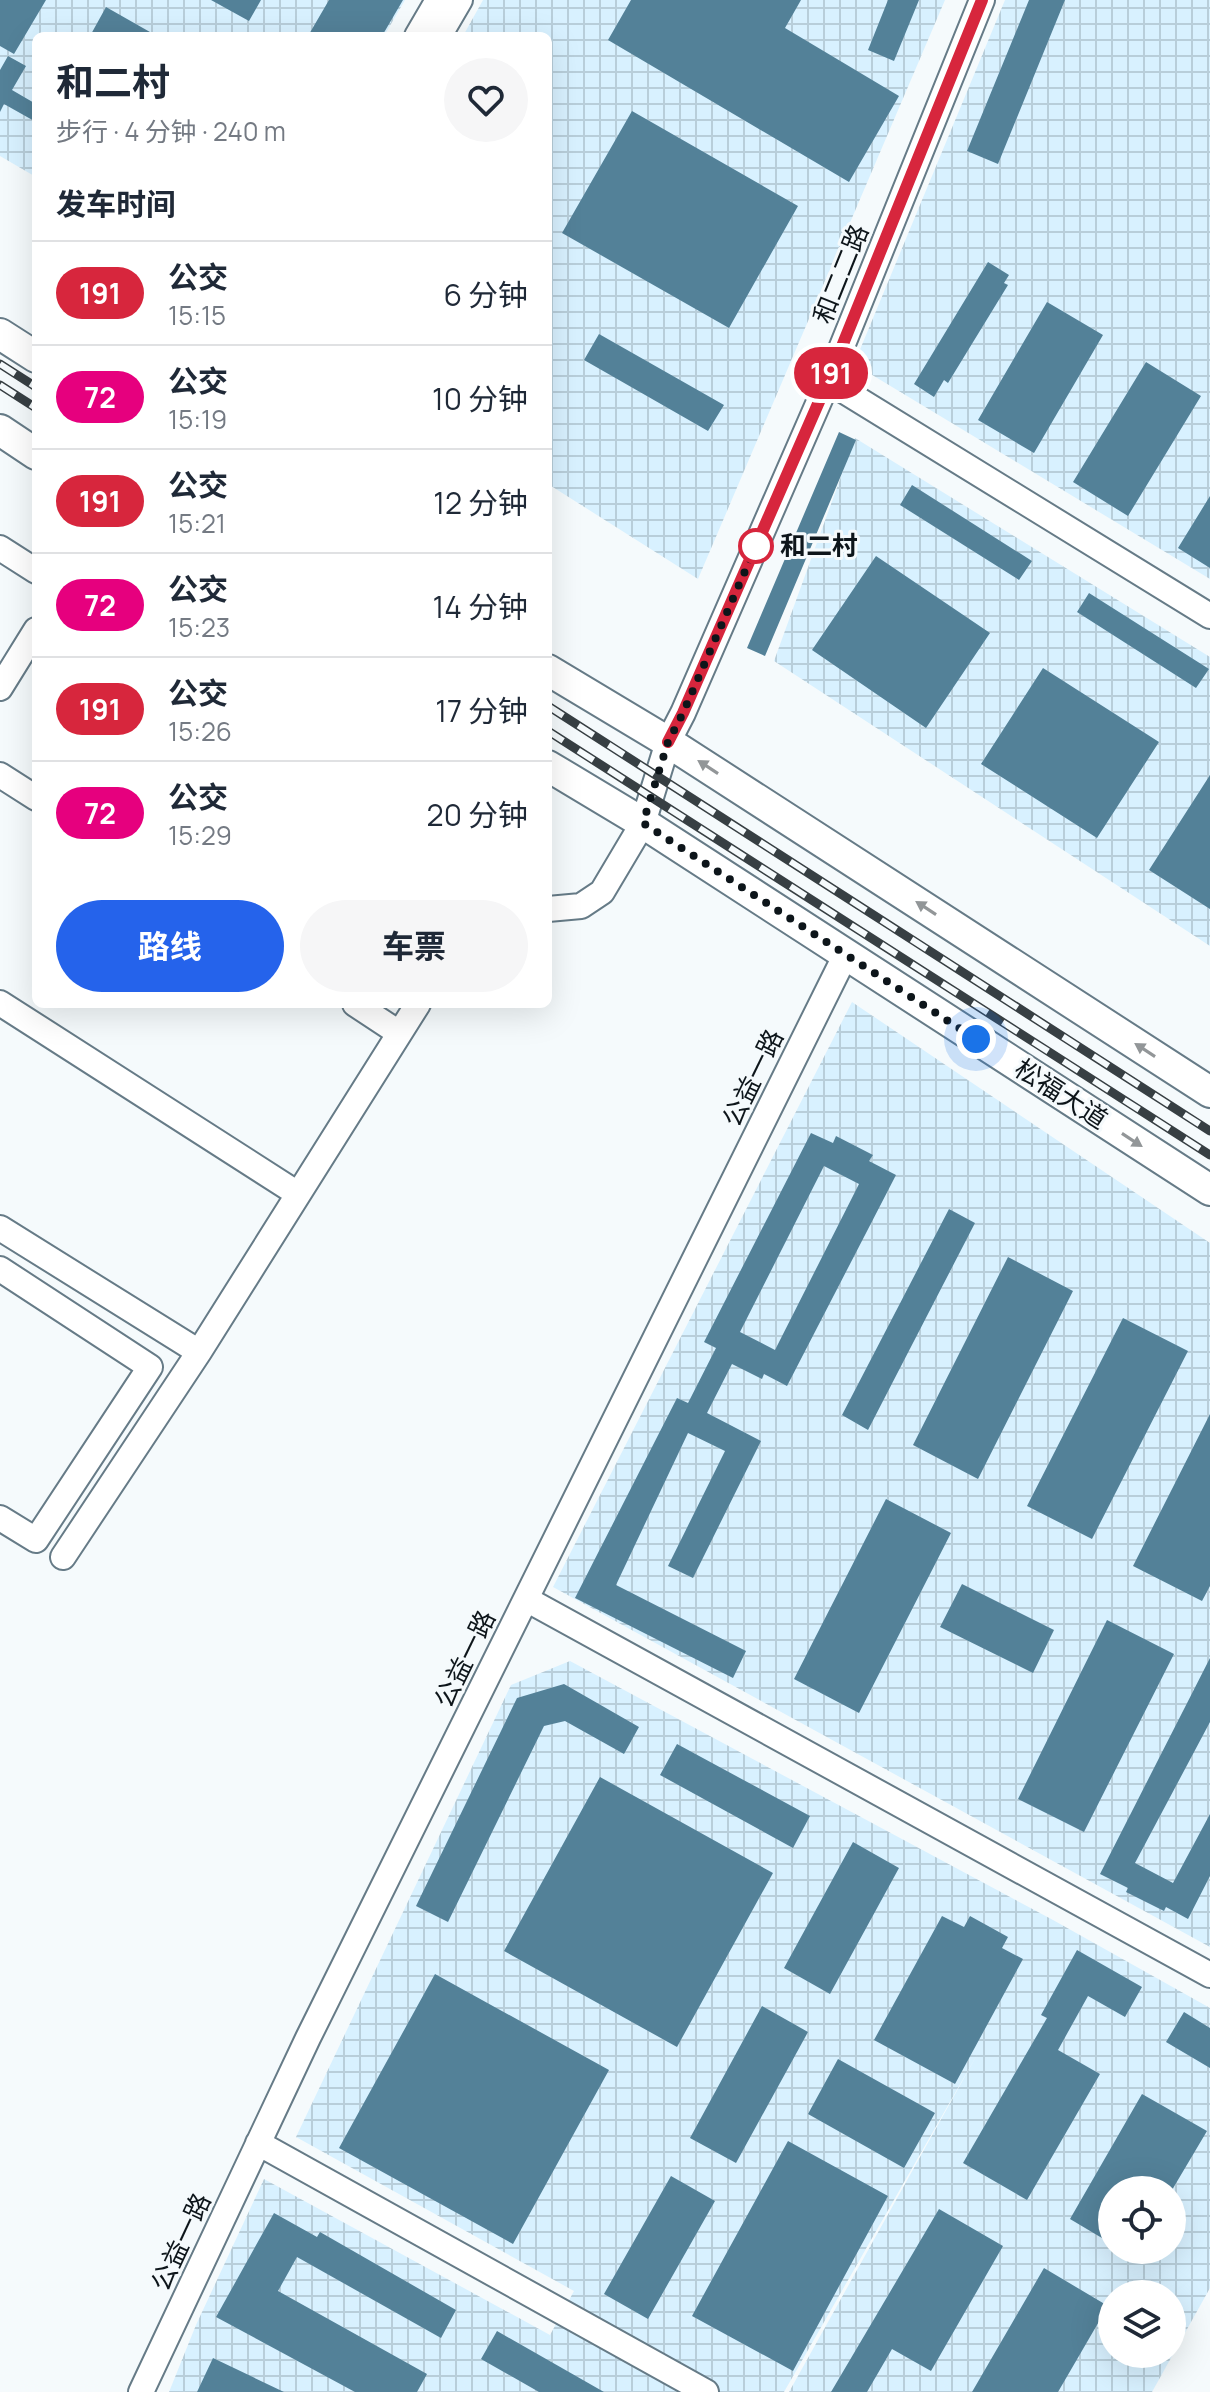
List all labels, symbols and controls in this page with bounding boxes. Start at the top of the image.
text: 和二村 [56,55,170,107]
button: heart [444,58,528,142]
text: 步行 · 4 分钟 · 240 m [56,113,286,149]
text: 发车时间 [56,183,176,224]
street label: 和二二路 [804,219,876,329]
text: 公交 [168,256,228,297]
text: 191 [79,274,121,312]
text: 6 分钟 [443,274,528,315]
text: 15:15 [168,297,226,333]
line badge: 191 [785,347,877,399]
text: 191 [810,354,852,392]
text: 公交 [168,360,228,401]
text: 72 [84,378,116,416]
text: 10 分钟 [432,378,528,419]
text: 15:19 [168,401,227,437]
text: 公交 [168,464,228,505]
text: 191 [79,482,121,520]
text: 12 分钟 [433,482,528,523]
text: 15:21 [168,505,226,541]
place label: 和二村 [780,527,858,563]
marker: 和二村 [739,529,773,563]
text: 公交 [168,568,228,609]
text: 72 [84,586,116,624]
text: 14 分钟 [433,586,528,627]
text: 15:23 [168,609,230,645]
text: 公交 [168,672,228,713]
text: 191 [79,690,121,728]
text: 17 分钟 [435,690,528,731]
text: 15:26 [168,713,232,749]
one-way arrow [697,761,719,775]
text: 公交 [168,776,228,817]
text: 72 [84,794,116,832]
text: 20 分钟 [427,794,528,835]
text: 15:29 [168,817,232,853]
button: 路线 [56,900,284,992]
button: 车票 [300,900,528,992]
one-way arrow [915,902,937,916]
your location [956,1019,996,1059]
street label: 公益一路 [713,1023,791,1132]
one-way arrow [1134,1042,1155,1057]
street label: 松福大道 [1008,1050,1115,1137]
one-way arrow [1122,1132,1143,1147]
street label: 公益一路 [425,1604,503,1713]
map controls [1098,2176,1186,2368]
button: locate [1098,2176,1186,2264]
street label: 公益一路 [142,2187,218,2296]
button: layers [1098,2280,1186,2368]

